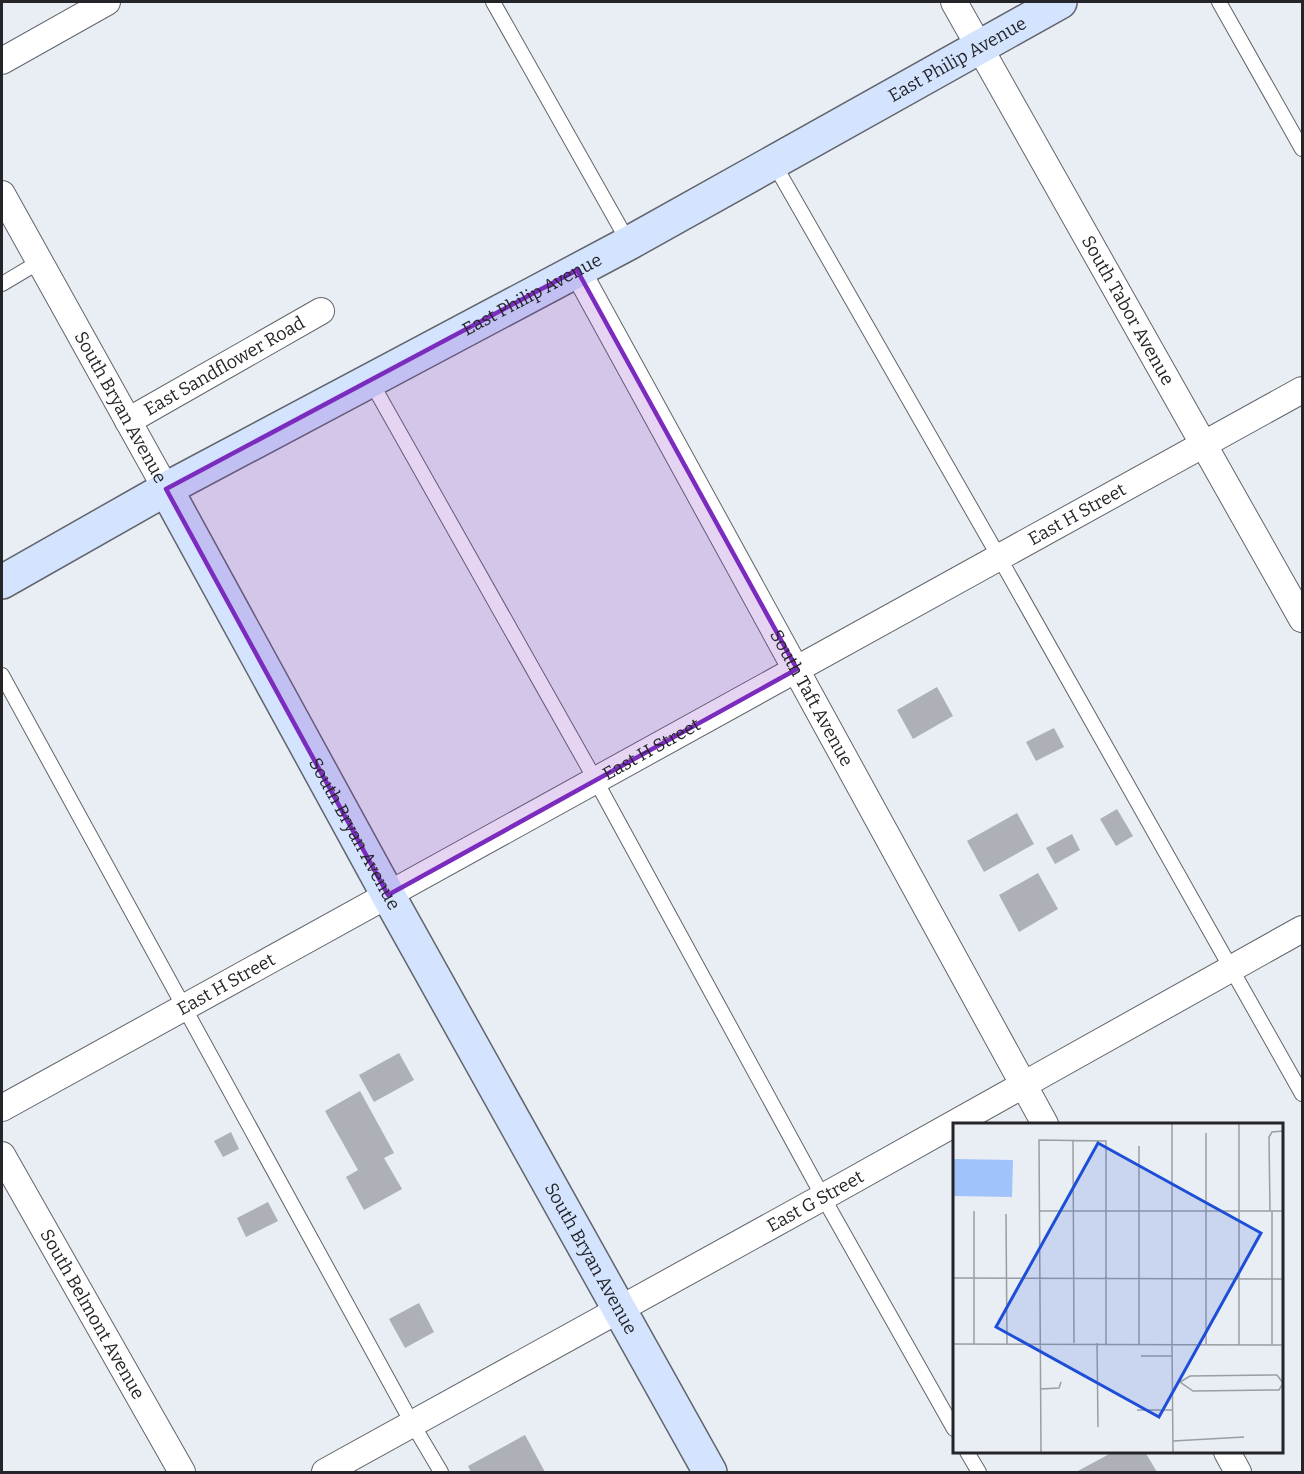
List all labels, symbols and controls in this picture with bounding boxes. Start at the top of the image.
street label: East Philip Avenue [884,12,1030,107]
street label: South Tabor Avenue [1077,232,1179,389]
street label: East Philip Avenue [458,248,606,341]
street label: East Sandflower Road [140,311,309,420]
street label: South Bryan Avenue [70,328,172,487]
street label: East H Street [1024,478,1130,550]
street label: South Taft Avenue [765,626,858,770]
street label: East H Street [599,713,705,785]
street label: South Bryan Avenue [304,754,405,914]
street label: East H Street [173,948,279,1020]
inset map [953,1123,1283,1453]
street label: East G Street [763,1165,868,1237]
street label: South Bryan Avenue [540,1179,642,1338]
street label: South Belmont Avenue [35,1225,149,1403]

